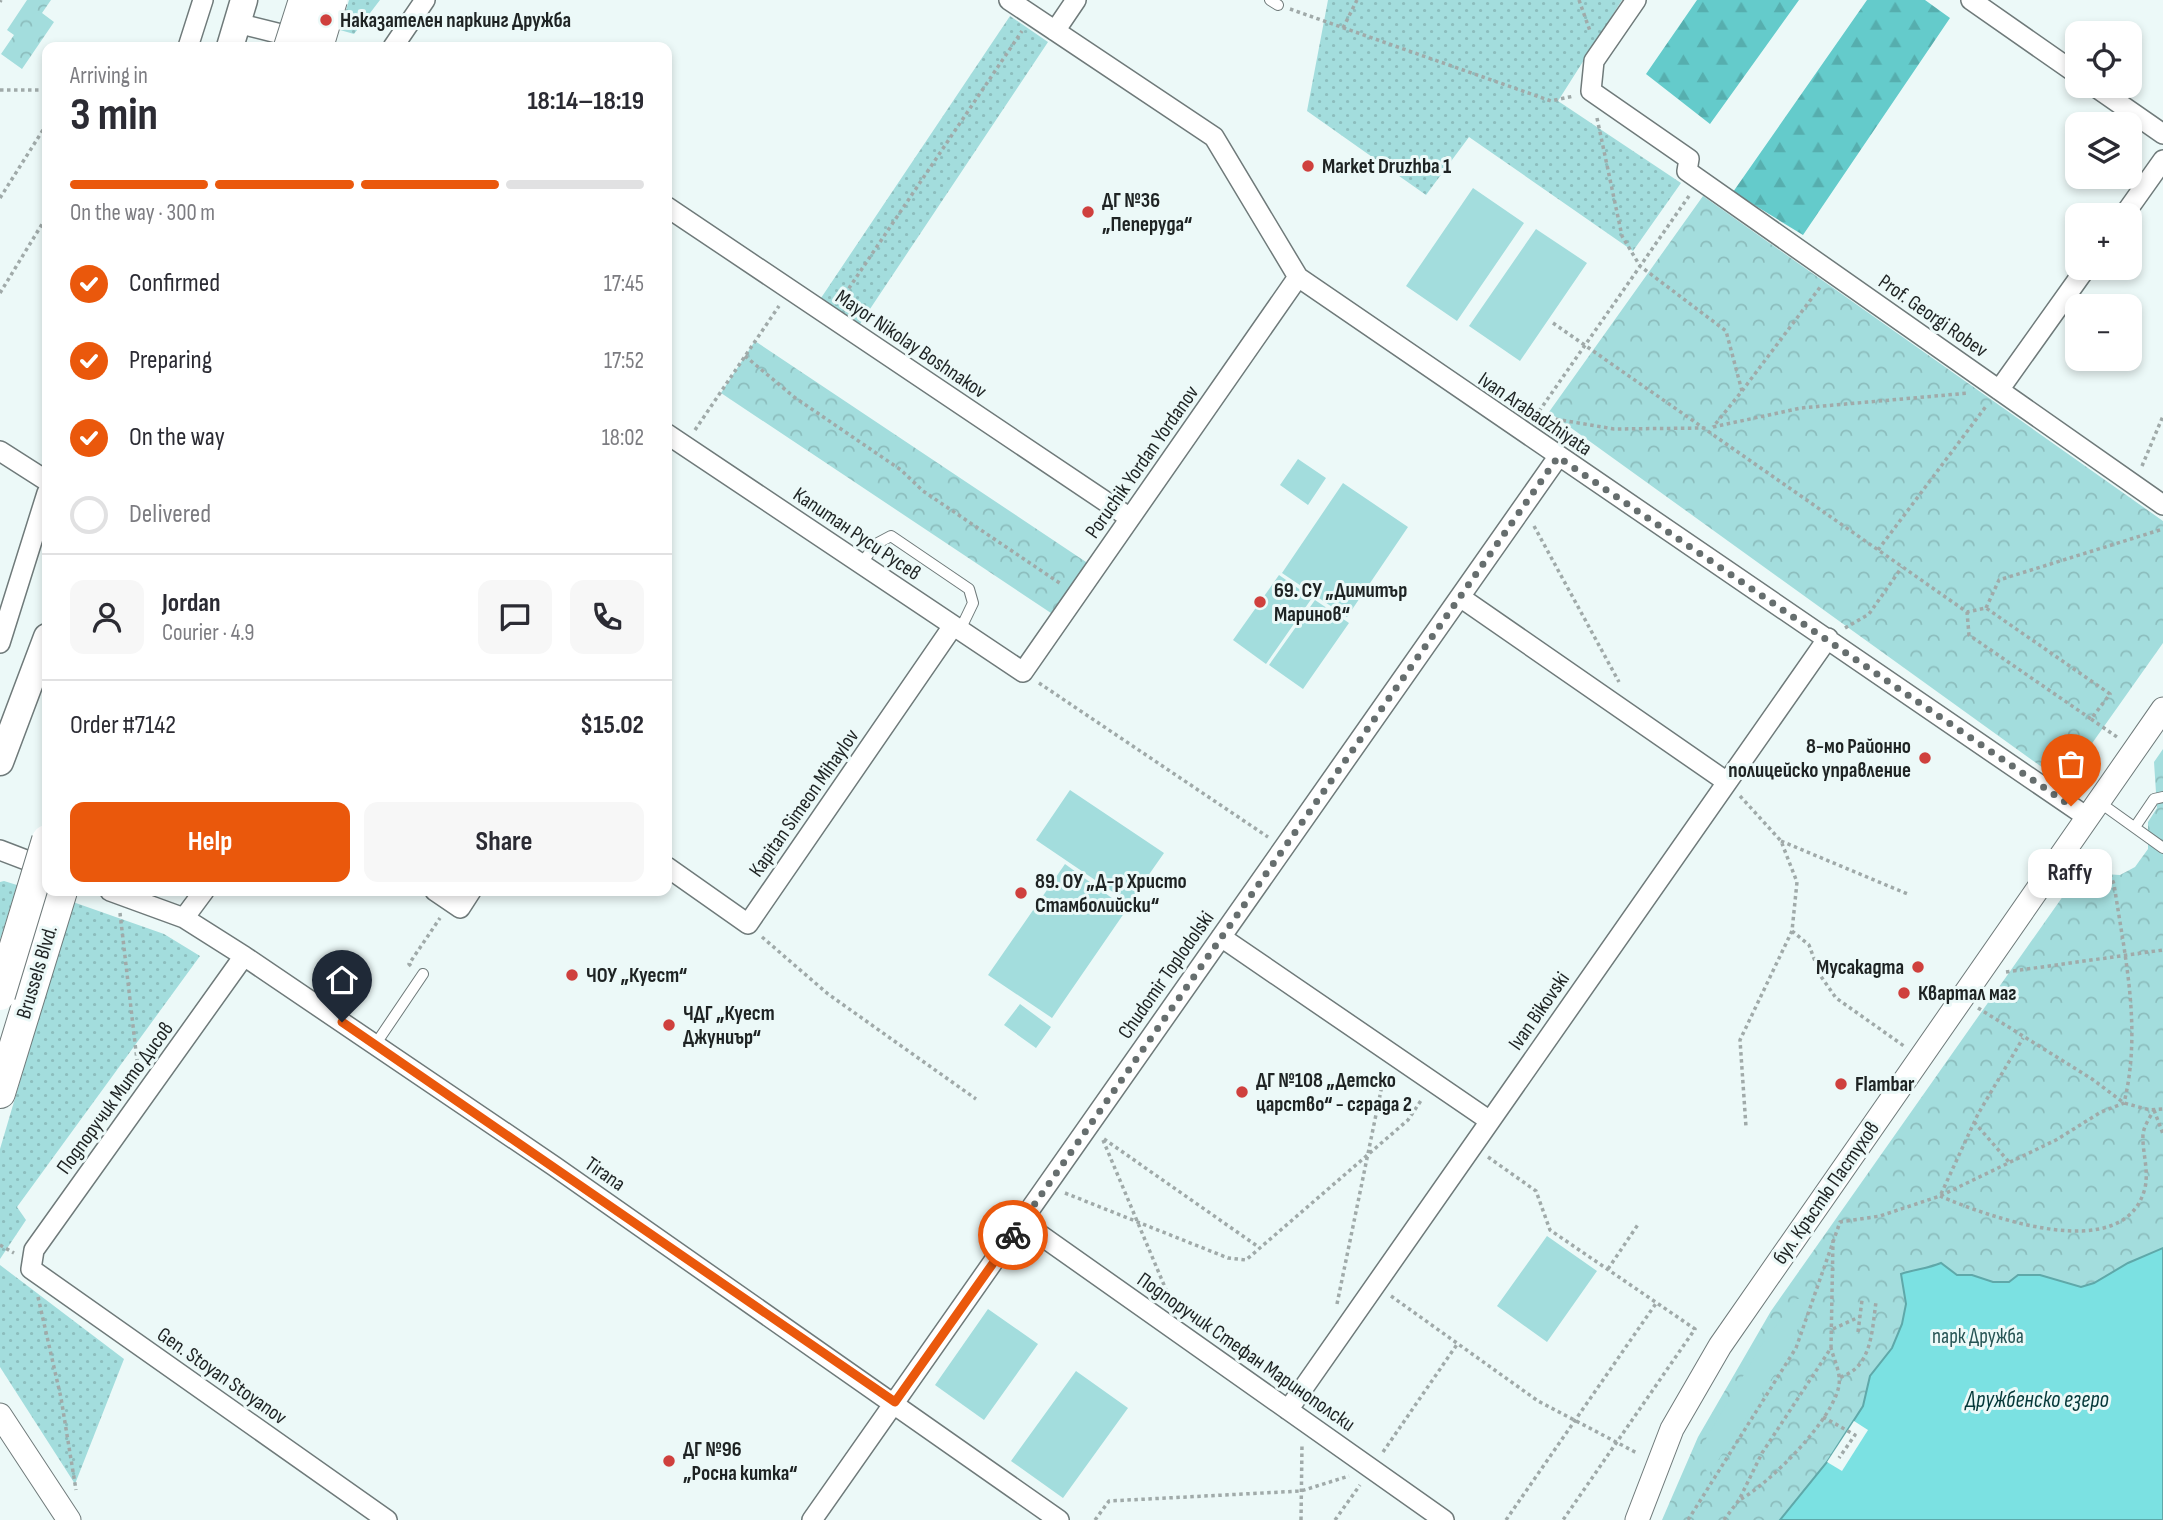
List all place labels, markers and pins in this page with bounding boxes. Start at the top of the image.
place label: Наказателен паркинг Дружба [340,8,571,33]
marker: Наказателен паркинг Дружба [318,12,334,28]
place label: Market Druzhba 1 [1322,154,1451,179]
marker: Market Druzhba 1 [1300,158,1316,174]
place label: ДГ №36 „Пеперуда“ [1102,188,1193,237]
marker: ДГ №36 „Пеперуда“ [1080,204,1096,220]
place label: 69. СУ „Димитър Маринов“ [1274,578,1407,627]
marker: 69. СУ „Димитър Маринов“ [1252,594,1268,610]
place label: 8-мо Районно полицейско управление [1728,734,1911,783]
pin [2041,734,2101,806]
marker: 8-мо Районно полицейско управление [1917,750,1933,766]
callout: Raffy [2029,848,2113,897]
place label: 89. ОУ „Д-р Христо Стамболийски“ [1035,869,1187,918]
marker: 89. ОУ „Д-р Христо Стамболийски“ [1013,885,1029,901]
pin [312,950,372,1022]
place label: Мусакадта [1816,955,1904,980]
marker: Мусакадта [1910,959,1926,975]
place label: ЧОУ „Куест“ [586,963,688,988]
marker: ЧОУ „Куест“ [564,967,580,983]
place label: Квартал маг [1918,981,2017,1006]
marker: Квартал маг [1896,985,1912,1001]
place label: ЧДГ „Куест Джуниър“ [683,1001,775,1050]
marker: ЧДГ „Куест Джуниър“ [661,1017,677,1033]
place label: ДГ №108 „Детско царство“ - сграда 2 [1256,1068,1412,1117]
place label: Flambar [1855,1072,1915,1097]
marker: Flambar [1833,1076,1849,1092]
marker: ДГ №108 „Детско царство“ - сграда 2 [1234,1084,1250,1100]
place label: ДГ №96 „Росна китка“ [683,1437,798,1486]
marker: ДГ №96 „Росна китка“ [661,1453,677,1469]

